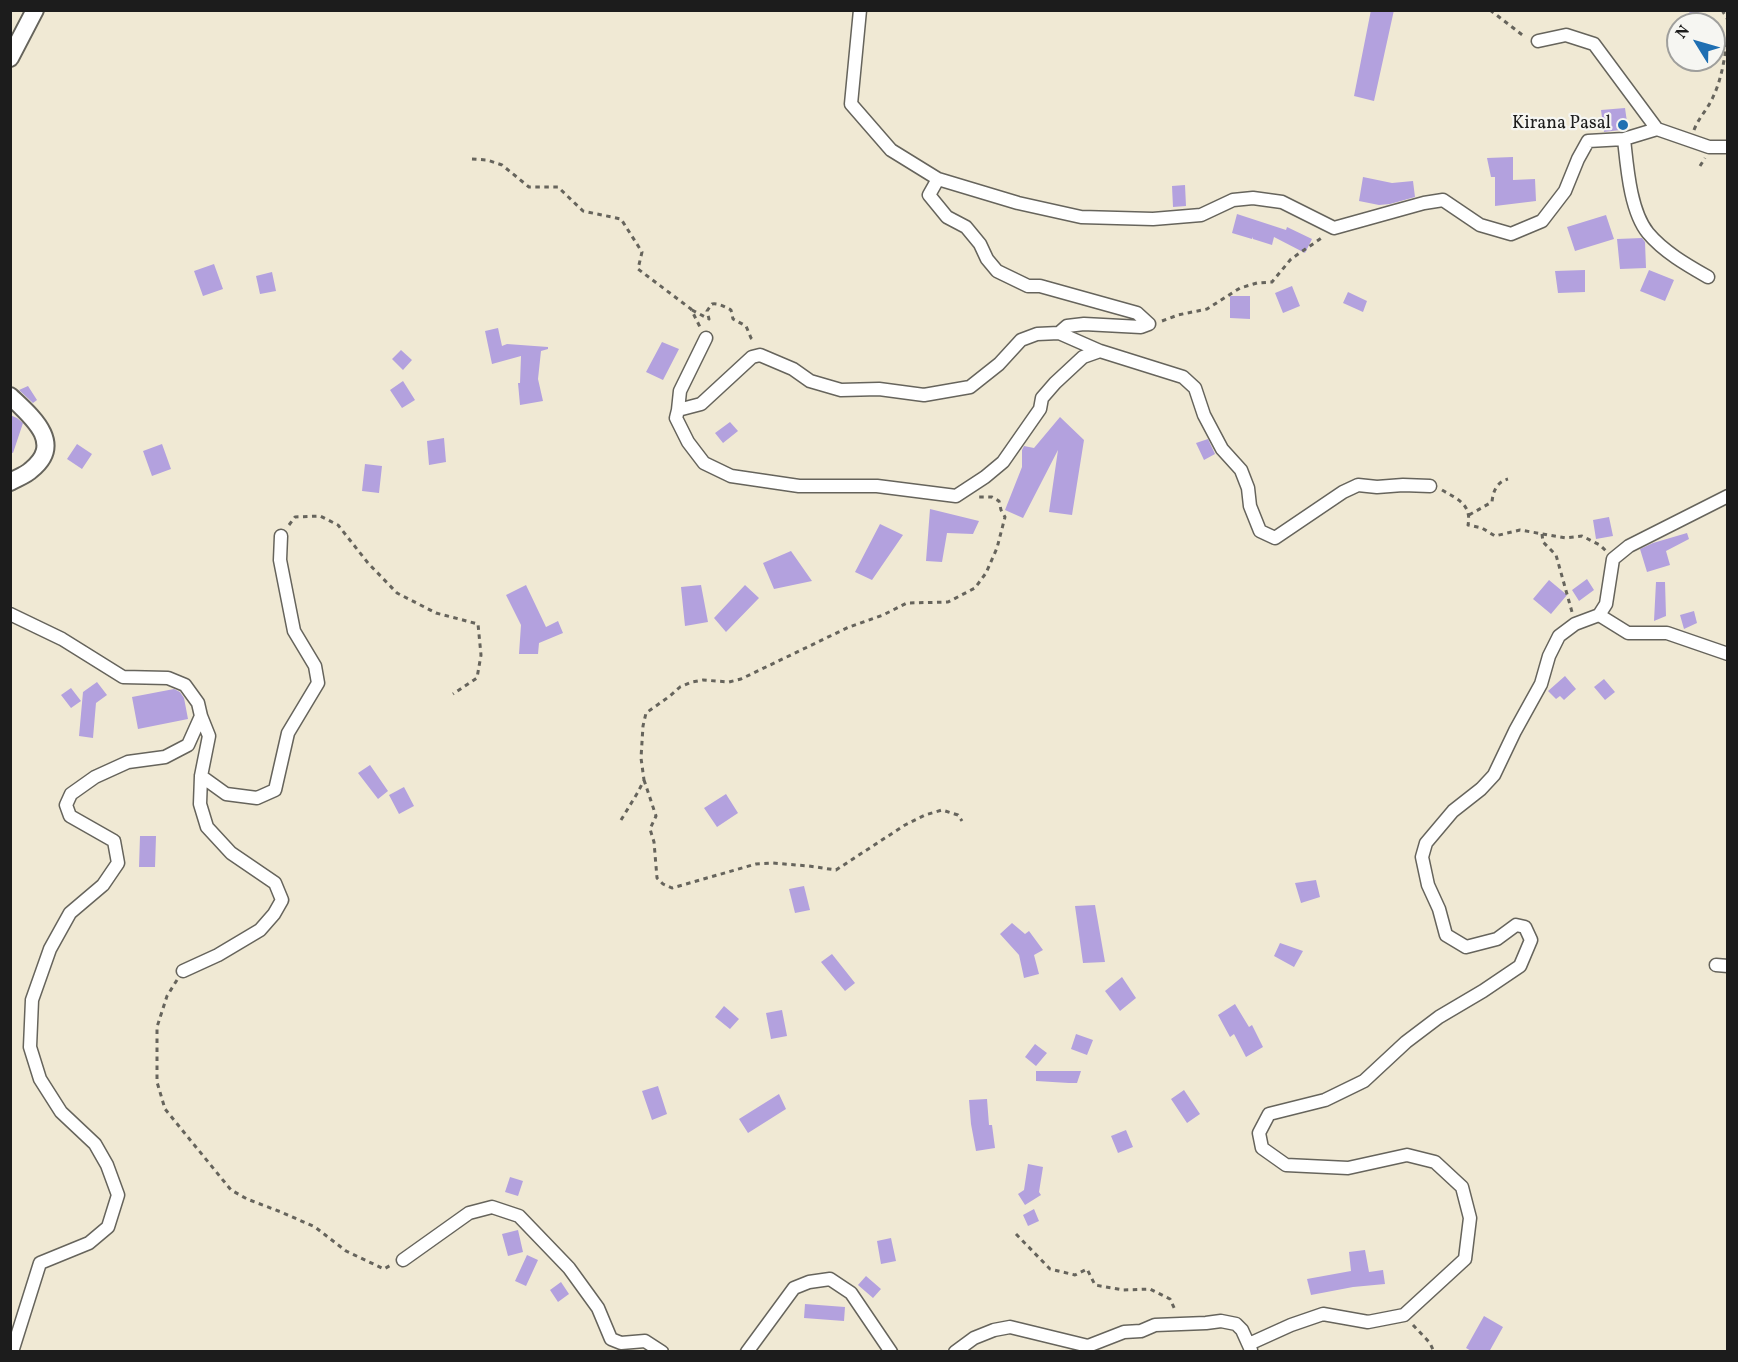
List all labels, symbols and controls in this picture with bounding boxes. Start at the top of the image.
north arrow [1666,12,1726,72]
text: N [1671,21,1696,44]
place label: Kirana Pasal [1512,114,1611,136]
marker: Kirana Pasal [1616,118,1630,132]

